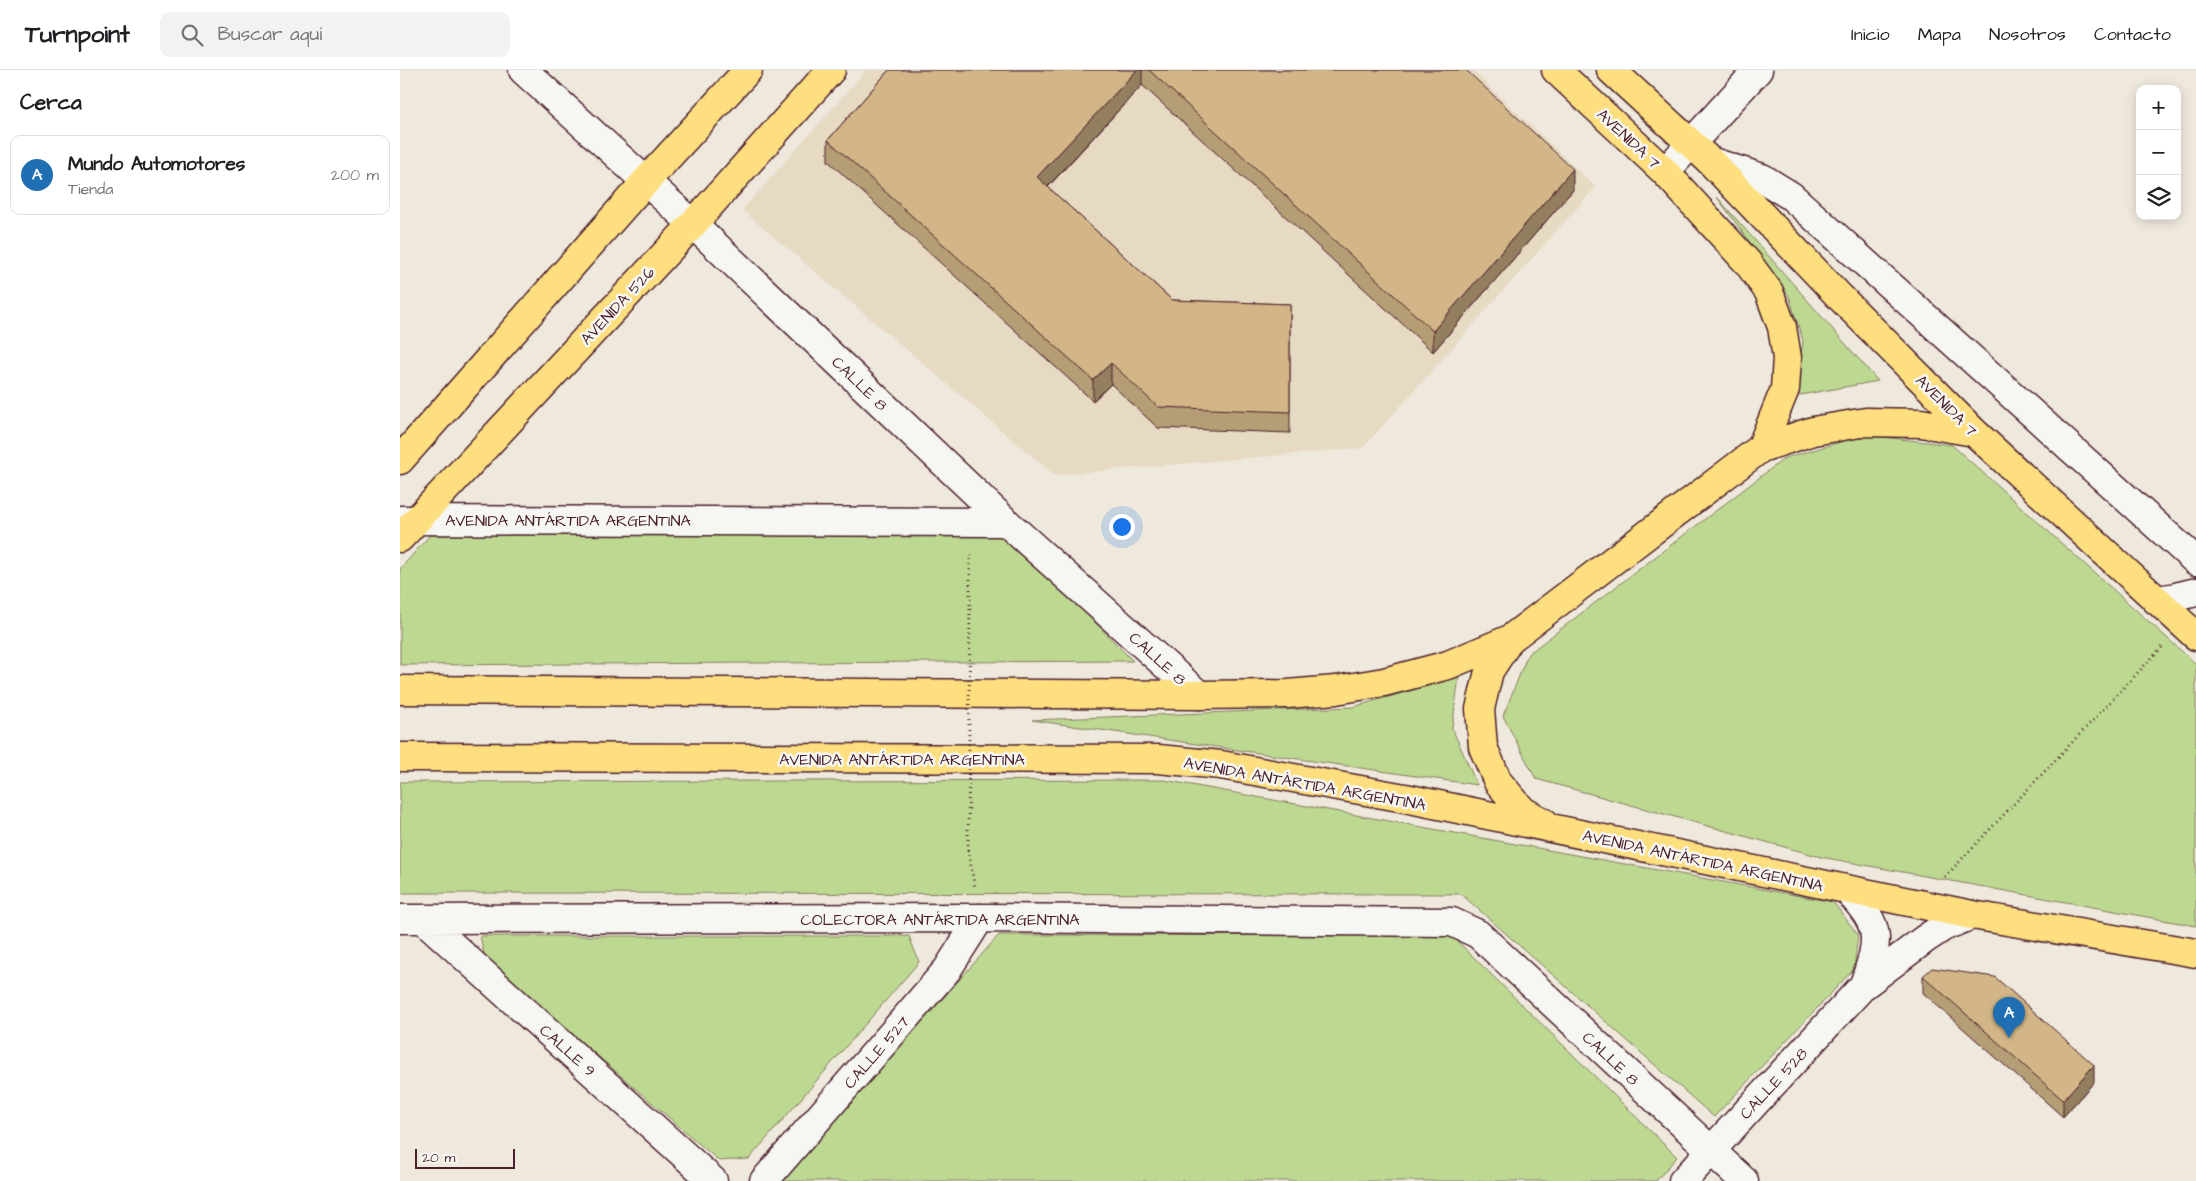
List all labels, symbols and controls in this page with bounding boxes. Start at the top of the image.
search box [160,12,510,57]
text: Turnpoint [25,18,130,52]
icon: search [178,21,206,49]
text: Buscar aquí [218,21,322,48]
text: Inicio [1851,22,1890,47]
text: Mapa [1918,22,1961,47]
text: Nosotros [1989,22,2066,47]
text: Contacto [2094,22,2171,47]
map controls [2136,85,2181,220]
button: + [2136,85,2181,130]
text: Cerca [20,88,82,117]
street label: AVENIDA 7 [1592,104,1665,174]
button: − [2136,130,2181,175]
text: Mundo Automotores [68,151,245,178]
text: A [32,164,42,186]
text: 200 m [331,164,379,186]
button: layers [2136,175,2181,220]
text: Tienda [68,178,113,200]
street label: AVENIDA 526 [576,262,660,350]
street label: CALLE 8 [826,351,892,416]
street label: AVENIDA 7 [1911,370,1982,442]
street label: AVENIDA ANTÁRTIDA ARGENTINA [445,510,691,532]
your location [1109,514,1135,540]
street label: CALLE 8 [1124,627,1191,690]
street label: AVENIDA ANTÁRTIDA ARGENTINA [779,749,1025,771]
street label: AVENIDA ANTÁRTIDA ARGENTINA [1182,752,1428,816]
street label: AVENIDA ANTÁRTIDA ARGENTINA [1580,825,1825,897]
street label: COLECTORA ANTÁRTIDA ARGENTINA [801,909,1079,931]
pin: A [1993,997,2025,1038]
street label: CALLE 527 [839,1011,915,1094]
street label: CALLE 9 [534,1020,600,1082]
street label: CALLE 8 [1577,1027,1643,1091]
street label: CALLE 528 [1735,1043,1813,1124]
scale bar [415,1146,515,1169]
text: 20 m [422,1148,455,1168]

